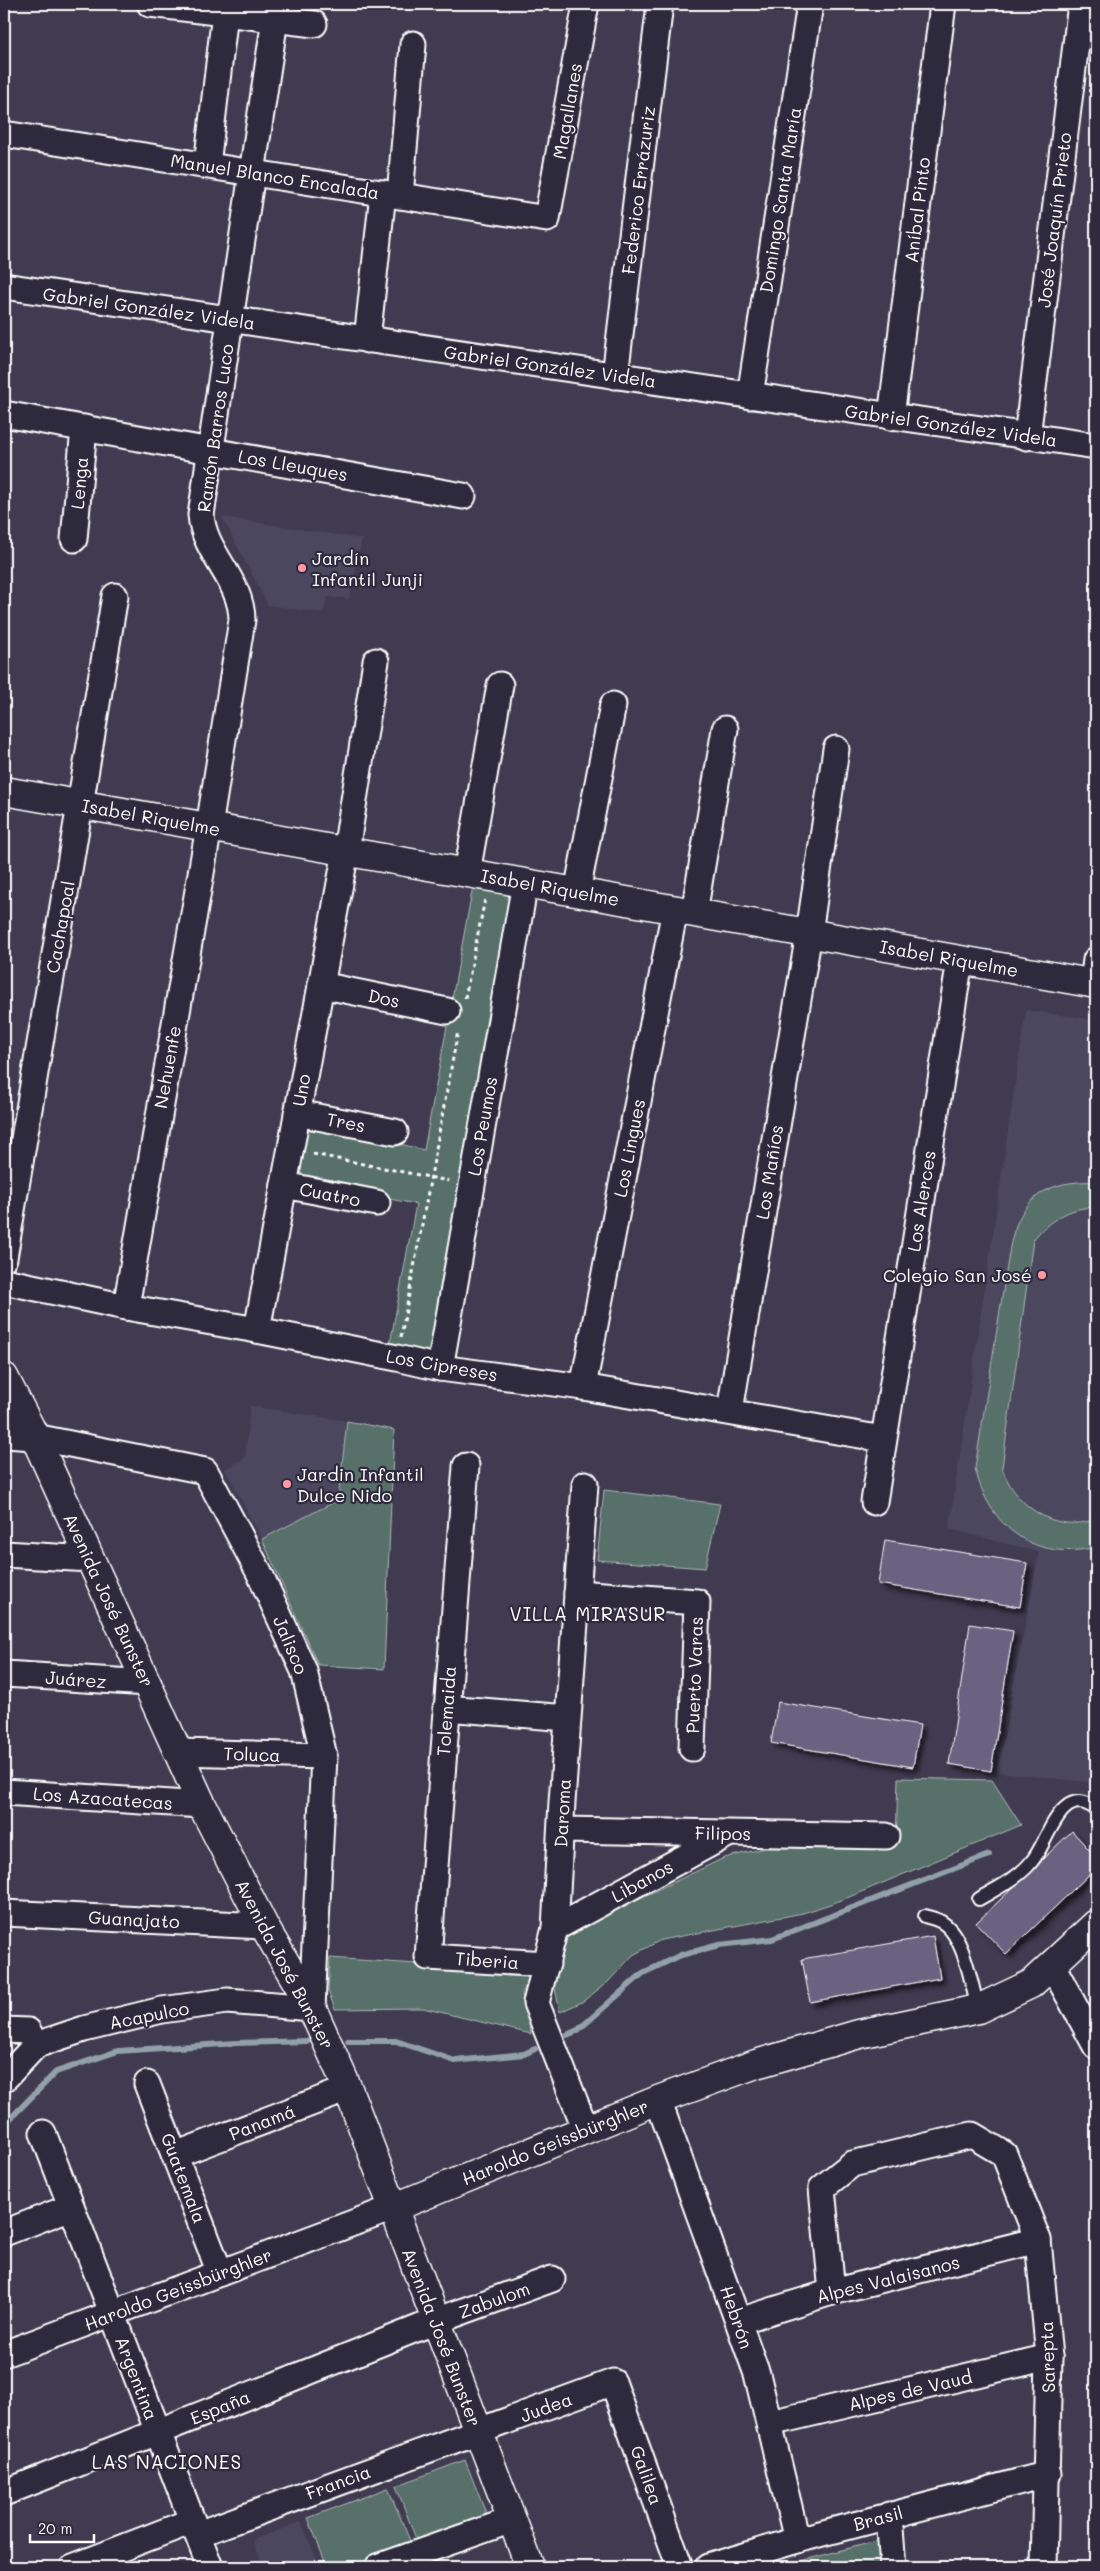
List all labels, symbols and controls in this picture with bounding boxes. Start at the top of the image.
street label: Magallanes [547,61,587,161]
street label: Federico Errázuriz [616,105,660,275]
street label: Domingo Santa María [753,106,807,294]
street label: José Joaquín Prieto [1031,131,1077,309]
street label: Manuel Blanco Encalada [169,148,381,204]
street label: Aníbal Pinto [899,156,935,264]
street label: Gabriel González Videla [41,281,257,335]
street label: Gabriel González Videla [442,339,658,393]
street label: Ramón Barros Luco [191,342,239,514]
street label: Gabriel González Videla [843,398,1059,452]
street label: Los Lleuques [236,444,350,486]
street label: Lenga [65,456,93,510]
place label: Jardín Infantil Junji [312,546,423,591]
marker: Jardín Infantil Junji [296,562,308,574]
street label: Isabel Riquelme [80,793,222,841]
street label: Isabel Riquelme [479,863,621,911]
street label: Cachapoal [40,879,80,975]
street label: Isabel Riquelme [878,934,1020,982]
street label: Dos [366,983,402,1013]
street label: Nehuenfe [148,1024,186,1110]
street label: Uno [286,1072,316,1108]
street label: Los Peumos [461,1074,503,1178]
street label: Los Lingues [608,1097,650,1199]
street label: Tres [325,1107,367,1137]
street label: Los Mañíos [750,1123,788,1221]
street label: Los Alerces [901,1149,941,1253]
street label: Cuatro [298,1176,363,1212]
place label: Colegio San José [883,1263,1032,1287]
marker: Colegio San José [1036,1269,1048,1281]
street label: Los Cipreses [384,1343,500,1387]
place label: Jardin Infantil Dulce Nido [297,1462,424,1507]
marker: Jardin Infantil Dulce Nido [281,1478,293,1490]
street label: Avenida José Bunster [58,1509,160,1691]
district label: VILLA MIRASUR [509,1601,667,1626]
street label: Jalisco [268,1612,314,1678]
street label: Puerto Varas [680,1616,708,1734]
street label: Juárez [45,1665,107,1693]
street label: Tolemaida [431,1665,461,1757]
street label: Toluca [223,1741,281,1767]
street label: Daroma [548,1778,576,1848]
street label: Los Azacatecas [32,1781,174,1815]
street label: Filipos [695,1821,751,1845]
street label: Libanos [607,1854,677,1908]
street label: Avenida José Bunster [230,1875,340,2053]
street label: Guanajato [88,1905,181,1933]
street label: Tiberia [454,1946,520,1974]
street label: Acapulco [107,1995,191,2035]
street label: Haroldo Geissbürghler [458,2094,652,2190]
street label: Panamá [226,2098,298,2146]
street label: Guatemala [156,2129,212,2227]
street label: Haroldo Geissbürghler [81,2242,275,2336]
street label: Avenida José Bunster [397,2244,487,2430]
street label: Alpes Valaisanos [814,2250,962,2308]
street label: Zabulom [455,2276,533,2324]
street label: Hebrón [715,2282,759,2352]
street label: Sarepta [1034,2321,1060,2393]
street label: Argentina [110,2333,164,2423]
street label: Alpes de Vaud [846,2364,974,2416]
street label: España [186,2384,254,2430]
street label: Judea [517,2387,575,2427]
street label: Galilea [625,2442,669,2508]
district label: LAS NACIONES [92,2449,242,2474]
street label: Francia [302,2459,374,2505]
street label: Brasil [851,2500,905,2536]
scale bar [30,2511,94,2543]
text: 20 m [38,2518,72,2538]

